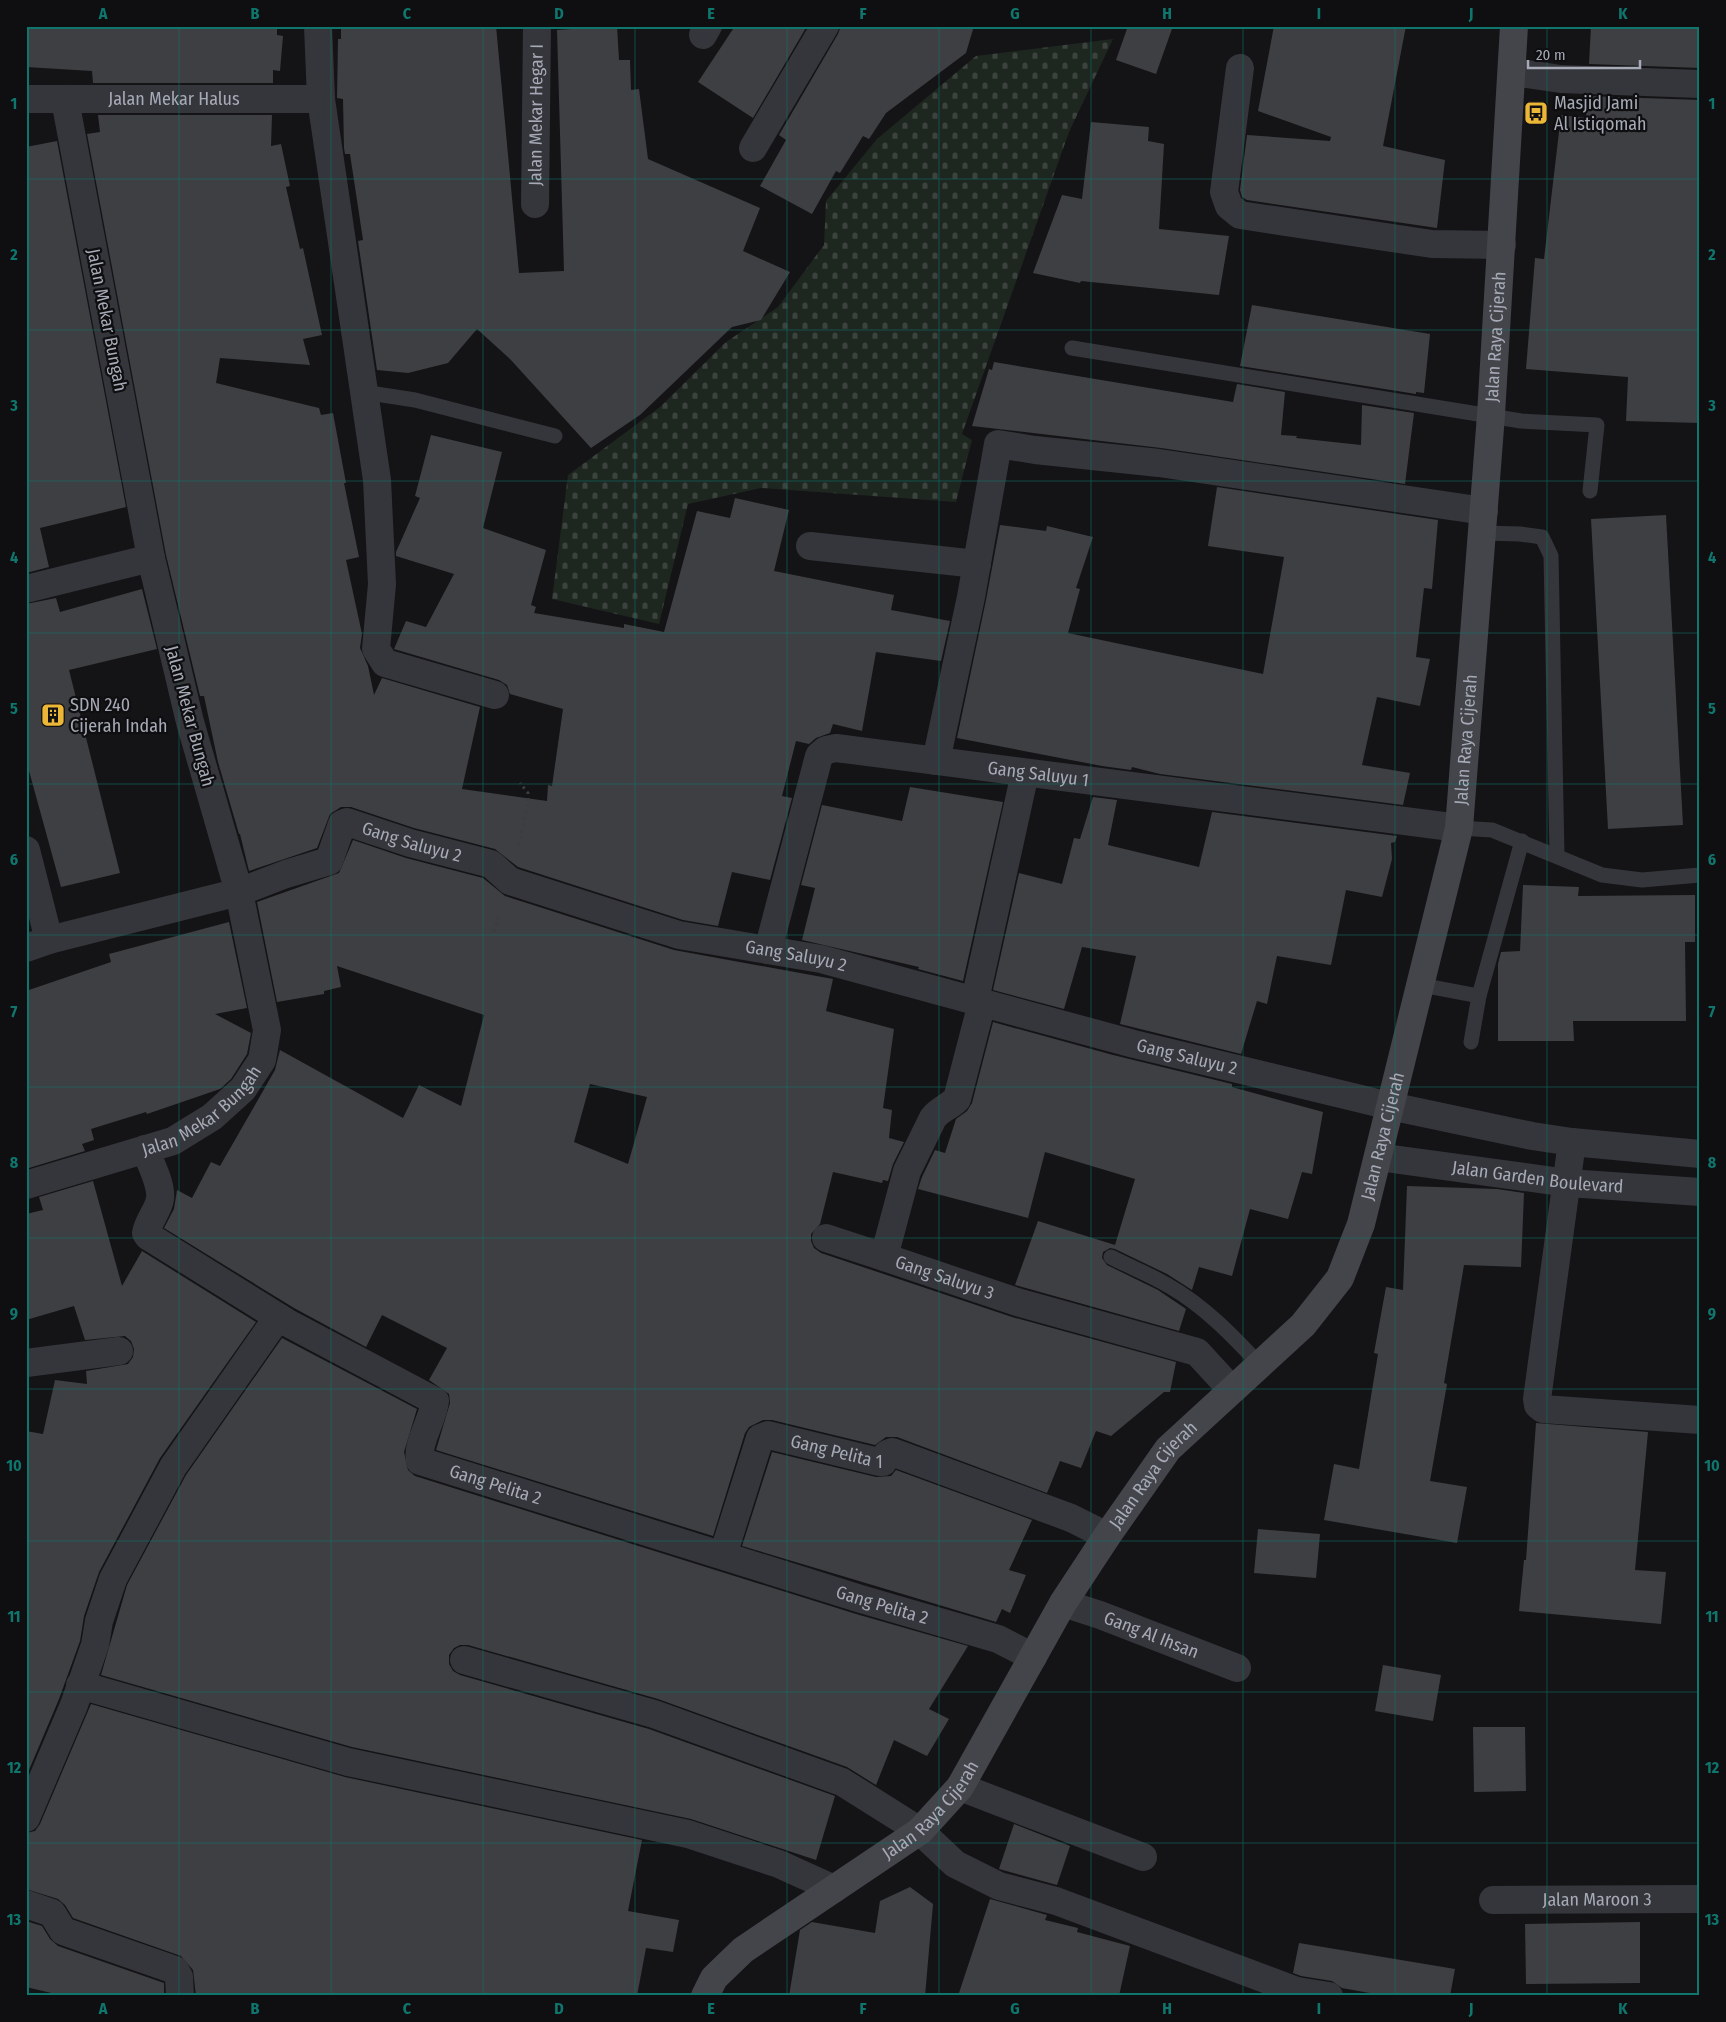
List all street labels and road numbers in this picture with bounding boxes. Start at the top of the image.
street label: Jalan Mekar Hegar I [524,44,548,186]
street label: Jalan Mekar Halus [108,88,240,110]
street label: Jalan Mekar Bungah [82,247,132,393]
street label: Jalan Raya Cijerah [1481,271,1510,403]
street label: Jalan Mekar Bungah [161,643,219,789]
street label: Jalan Raya Cijerah [1450,674,1482,806]
street label: Gang Saluyu 1 [986,757,1090,791]
street label: Gang Saluyu 2 [359,817,464,867]
street label: Gang Saluyu 2 [744,935,849,976]
street label: Gang Saluyu 2 [1134,1034,1240,1080]
street label: Jalan Mekar Bungah [139,1062,266,1161]
street label: Jalan Raya Cijerah [1356,1070,1409,1202]
street label: Jalan Garden Boulevard [1451,1156,1624,1198]
street label: Gang Saluyu 3 [892,1251,997,1304]
street label: Jalan Raya Cijerah [1104,1416,1202,1533]
street label: Gang Pelita 1 [788,1430,883,1473]
street label: Gang Pelita 2 [447,1460,544,1509]
street label: Gang Pelita 2 [833,1581,931,1629]
street label: Gang Al Ihsan [1101,1607,1202,1663]
street label: Jalan Raya Cijerah [878,1757,983,1864]
street label: Jalan Maroon 3 [1542,1888,1652,1911]

